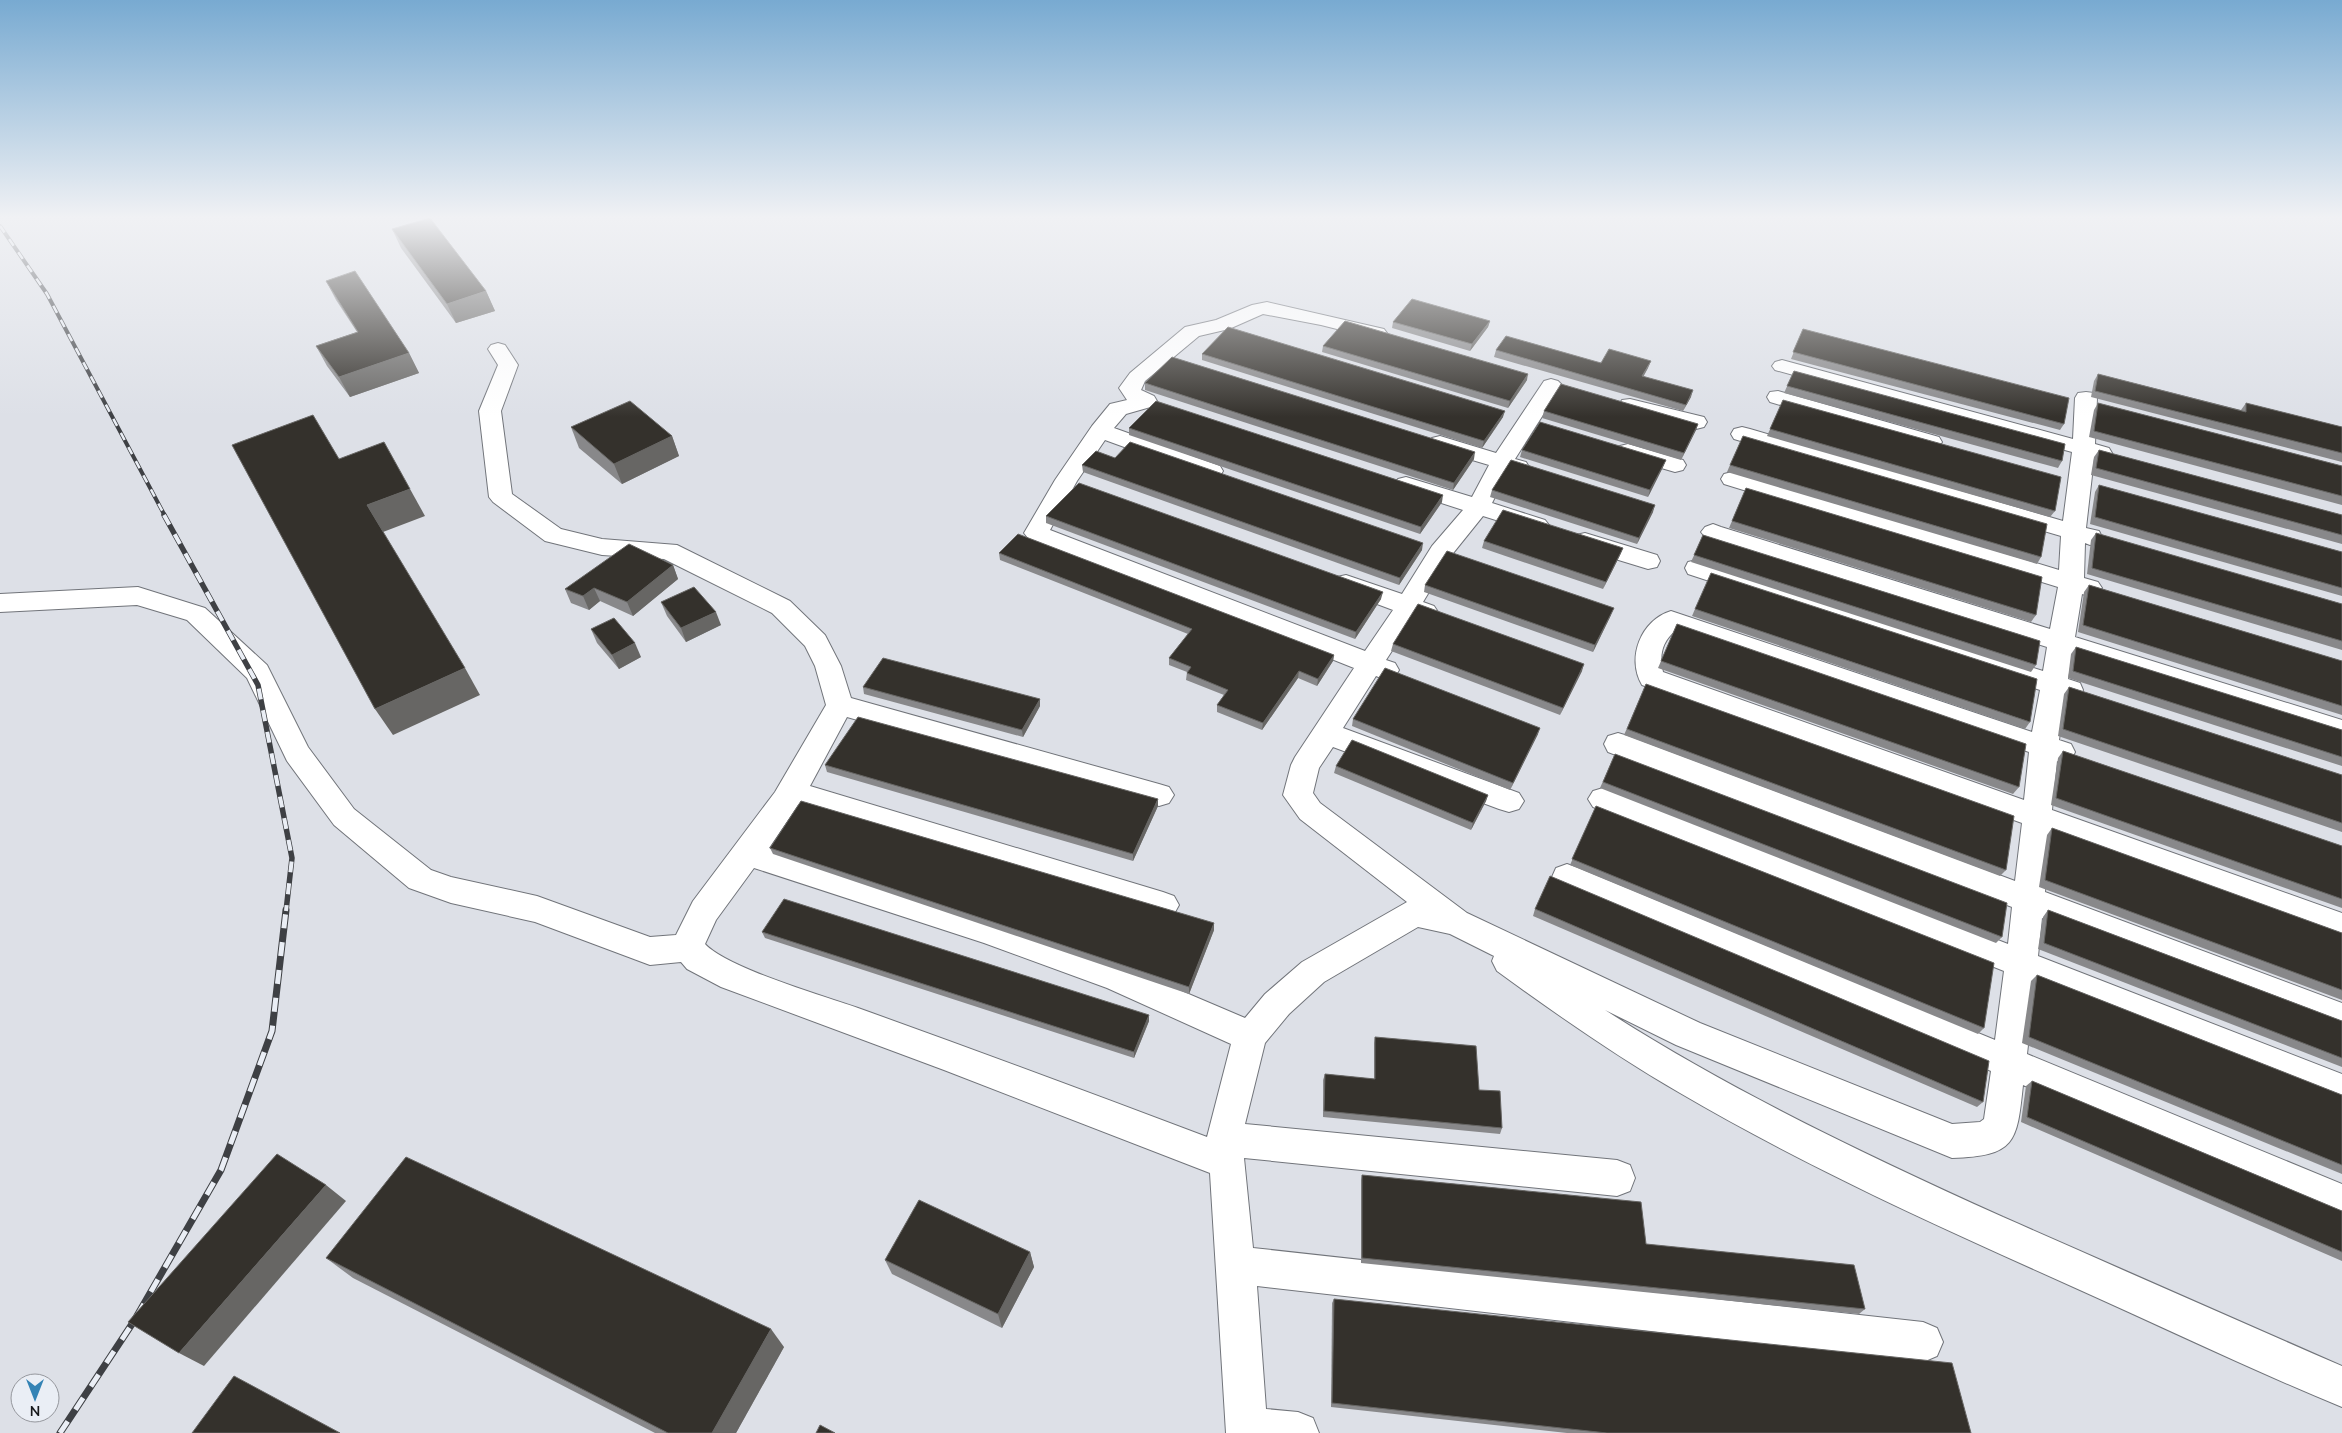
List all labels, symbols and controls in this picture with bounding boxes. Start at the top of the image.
north arrow [10,1373,60,1423]
text: N [30,1401,40,1420]

